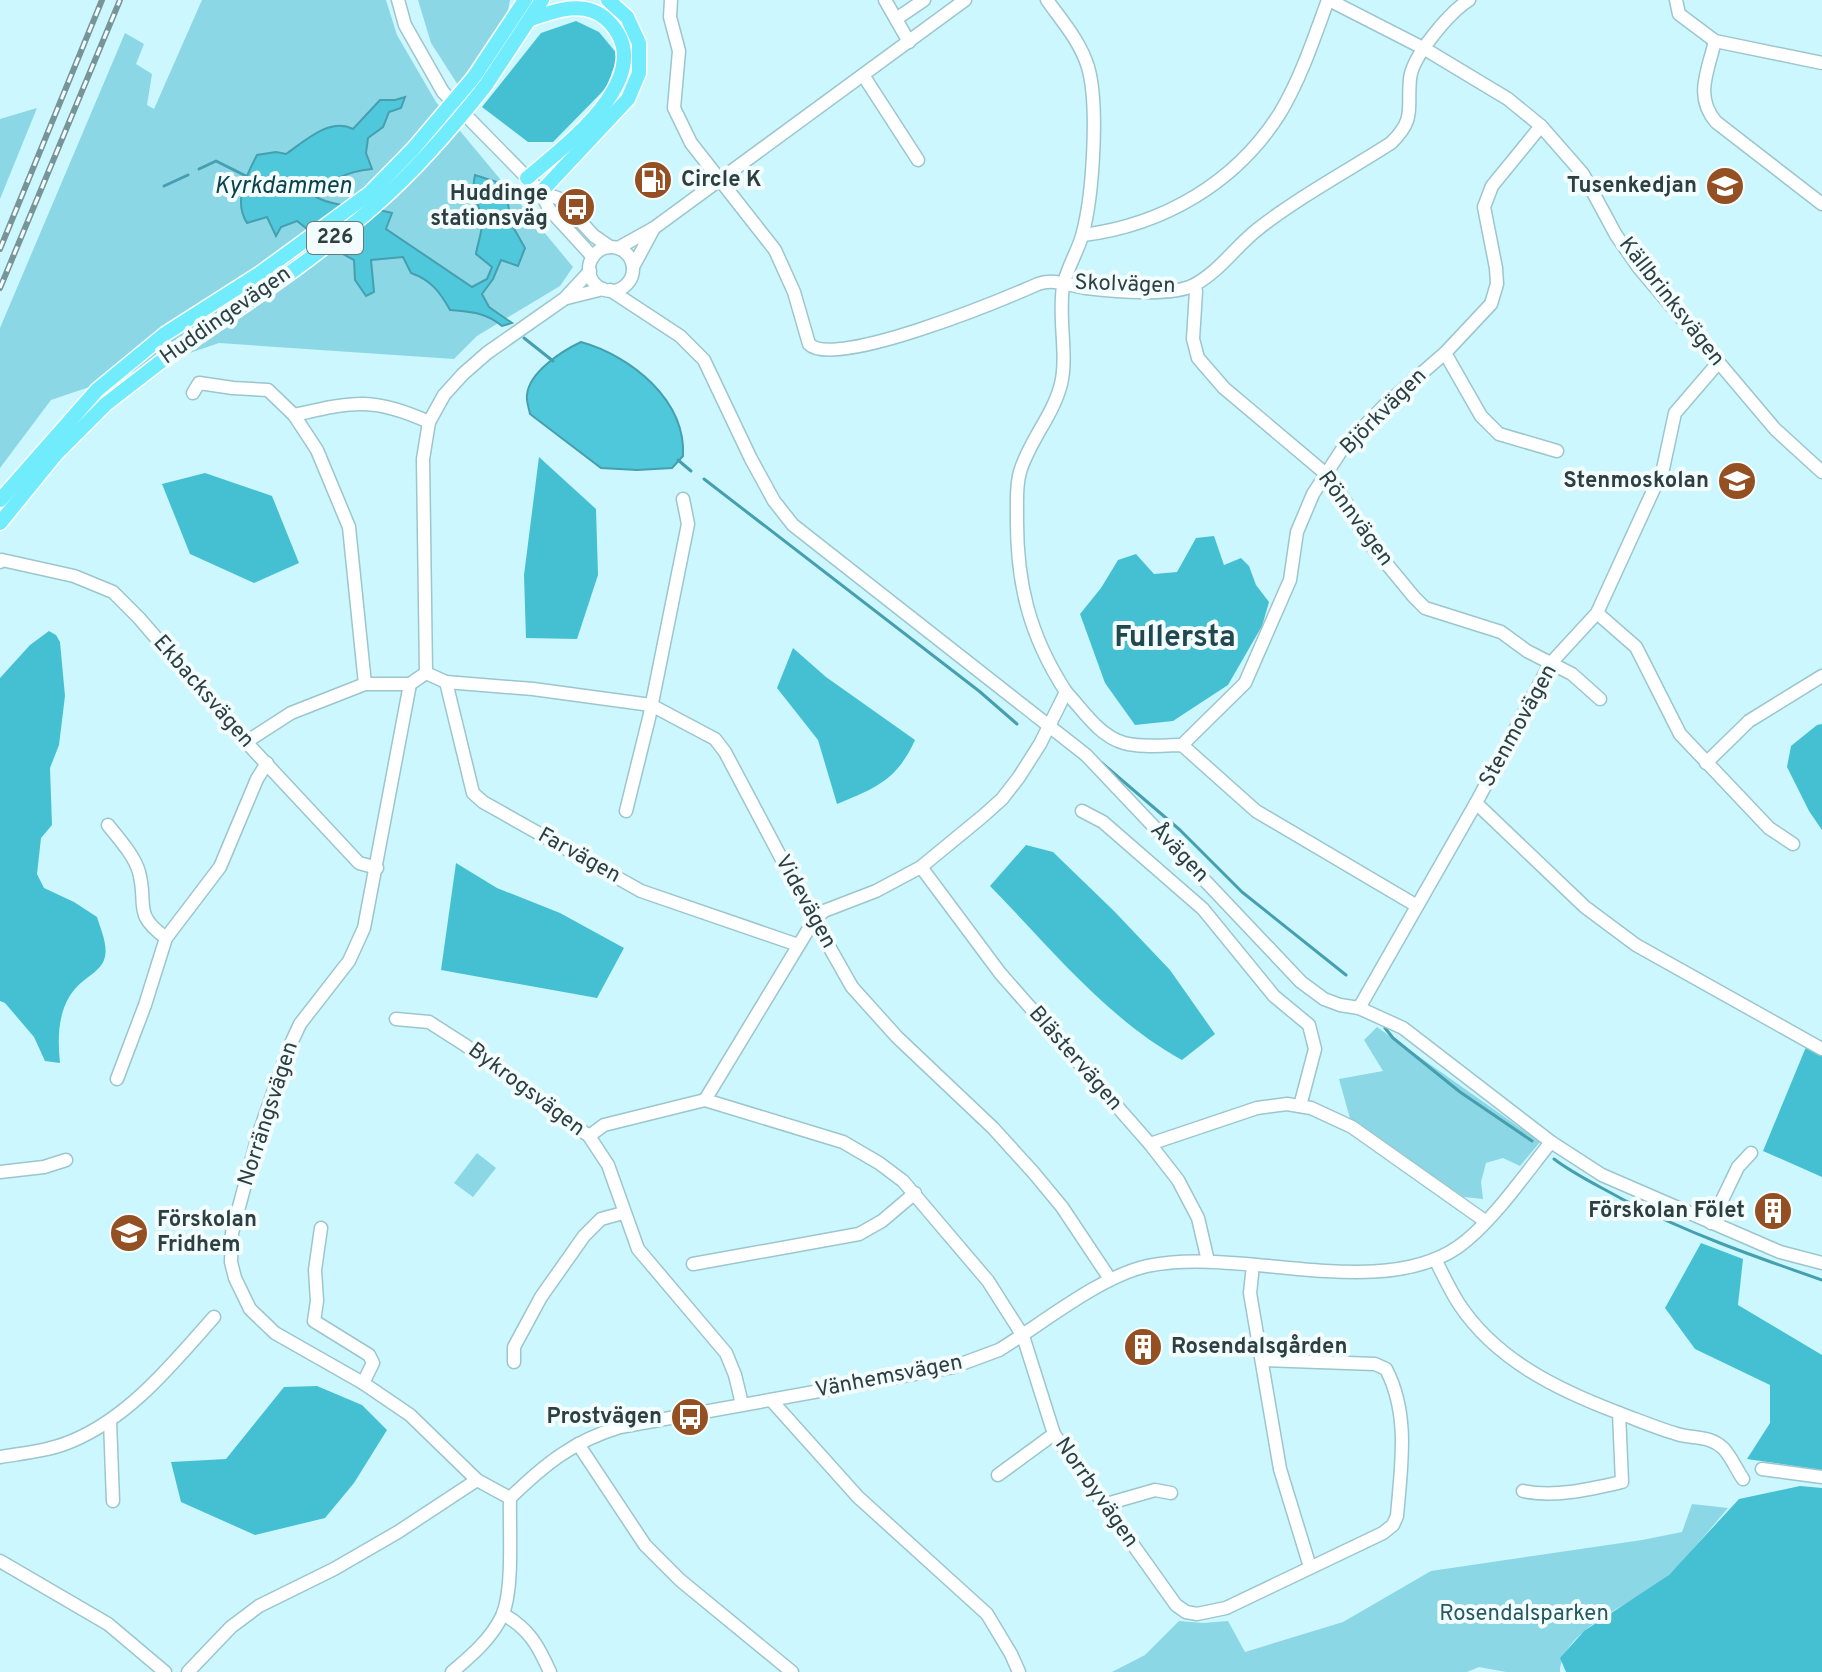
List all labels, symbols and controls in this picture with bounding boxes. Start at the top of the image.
fuel station icon: Circle K [632,159,674,201]
school or university icon: Tusenkedjan [1704,165,1746,207]
place label: Circle K [681,167,762,194]
water label: Kyrkdammen [214,172,352,202]
place label: Tusenkedjan [1567,173,1697,200]
place label: Huddinge stationsväg [430,181,548,233]
bus stop icon: Huddinge stationsväg [555,186,597,228]
road number: 226 [307,222,363,254]
street label: Källbrinksvägen [1612,232,1730,372]
street label: Huddingevägen [155,261,297,371]
street label: Skolvägen [1074,270,1176,300]
street label: Björkvägen [1335,363,1433,461]
school or university icon: Stenmoskolan [1716,460,1758,502]
street label: Rönnvägen [1311,466,1399,572]
place label: Stenmoskolan [1563,468,1709,495]
district label: Fullersta [1114,620,1236,657]
street label: Ekbacksvägen [147,630,259,754]
street label: Stenmovägen [1474,660,1564,792]
street label: Åvägen [1144,816,1215,889]
street label: Farvägen [533,822,625,890]
street label: Videvägen [768,850,842,954]
street label: Blästervägen [1022,1001,1128,1117]
street label: Bykrogsvägen [462,1037,590,1143]
street label: Norrängsvägen [233,1038,305,1190]
building icon: Förskolan Fölet [1752,1190,1794,1232]
place label: Förskolan Fölet [1588,1198,1745,1225]
place label: Förskolan Fridhem [157,1207,257,1259]
school or university icon: Förskolan Fridhem [108,1212,150,1254]
building icon: Rosendalsgården [1122,1326,1164,1368]
place label: Rosendalsgården [1171,1334,1347,1361]
street label: Vänhemsvägen [813,1349,965,1405]
bus stop icon: Prostvägen [669,1396,711,1438]
place label: Prostvägen [546,1404,662,1431]
street label: Norrbyvägen [1048,1433,1144,1553]
park label: Rosendalsparken [1439,1601,1609,1628]

